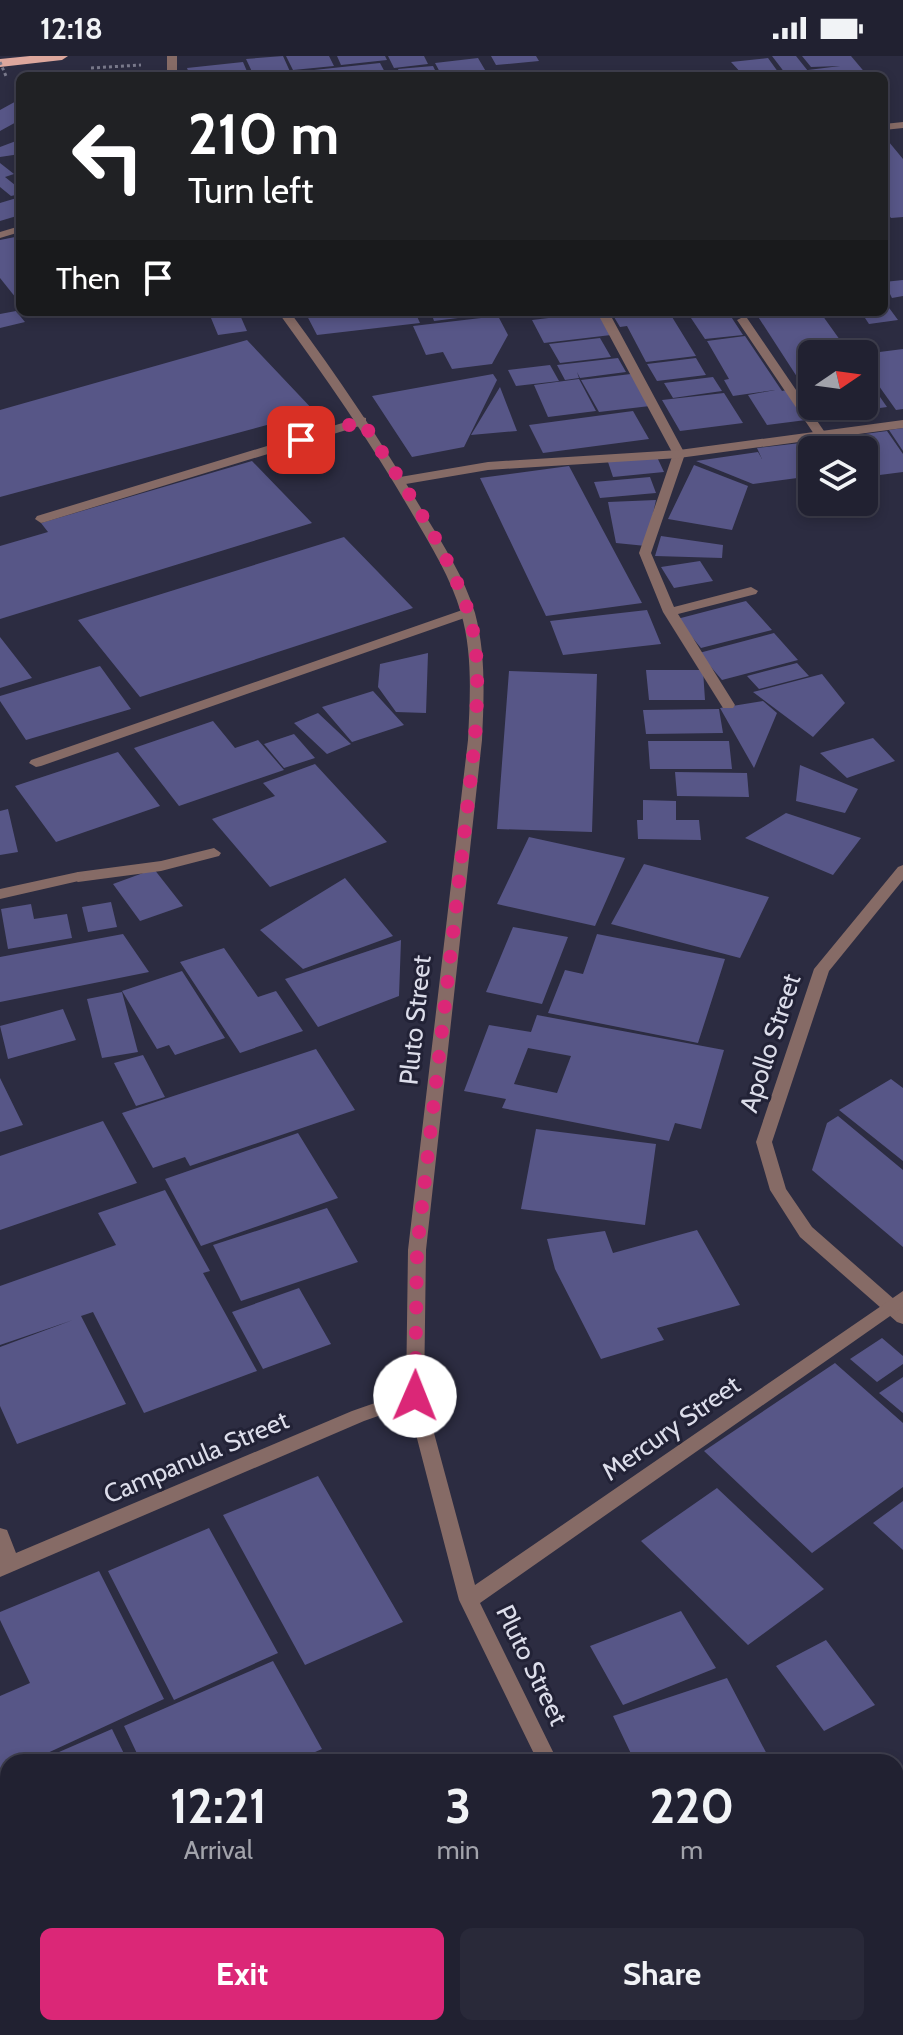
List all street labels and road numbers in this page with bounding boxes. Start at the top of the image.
street label: Pluto Street [392,953,438,1086]
street label: Apollo Street [733,969,808,1116]
street label: Mercury Street [596,1368,746,1487]
street label: Campanula Street [99,1404,293,1510]
street label: Pluto Street [489,1600,575,1731]

